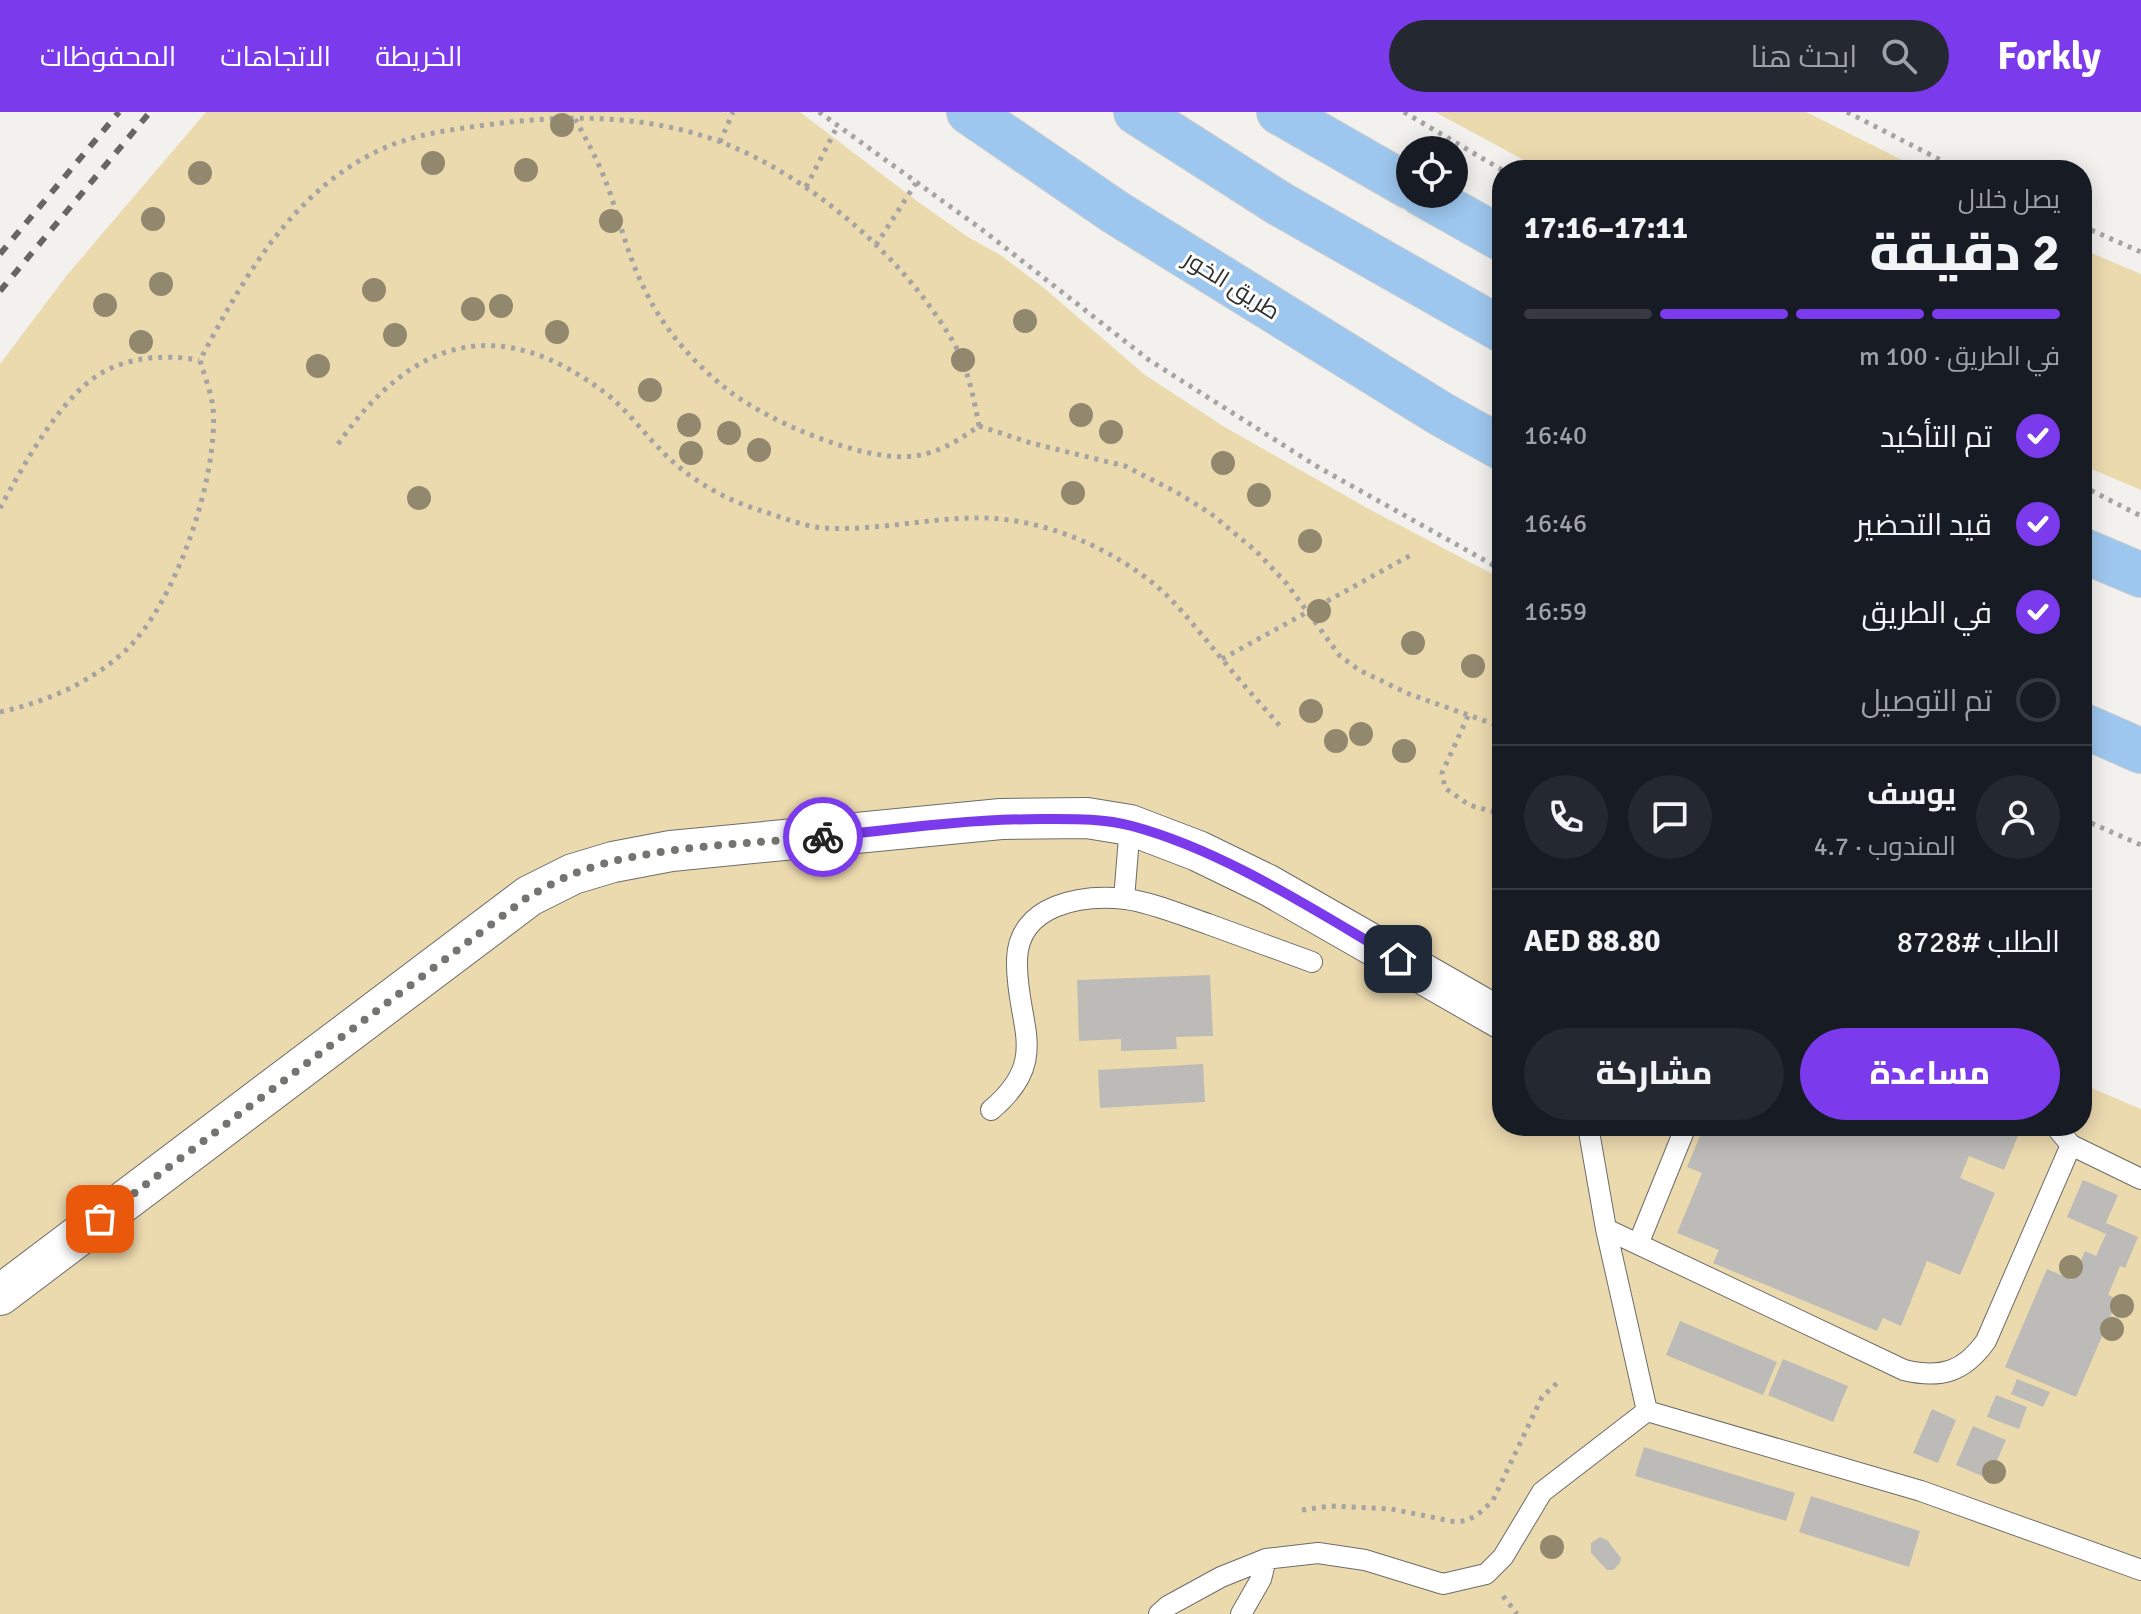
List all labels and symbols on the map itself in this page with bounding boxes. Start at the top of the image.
street label: طريق الخور [1177,243,1286,326]
courier [783,797,863,877]
pin [1364,925,1432,993]
pin [66,1185,134,1253]

